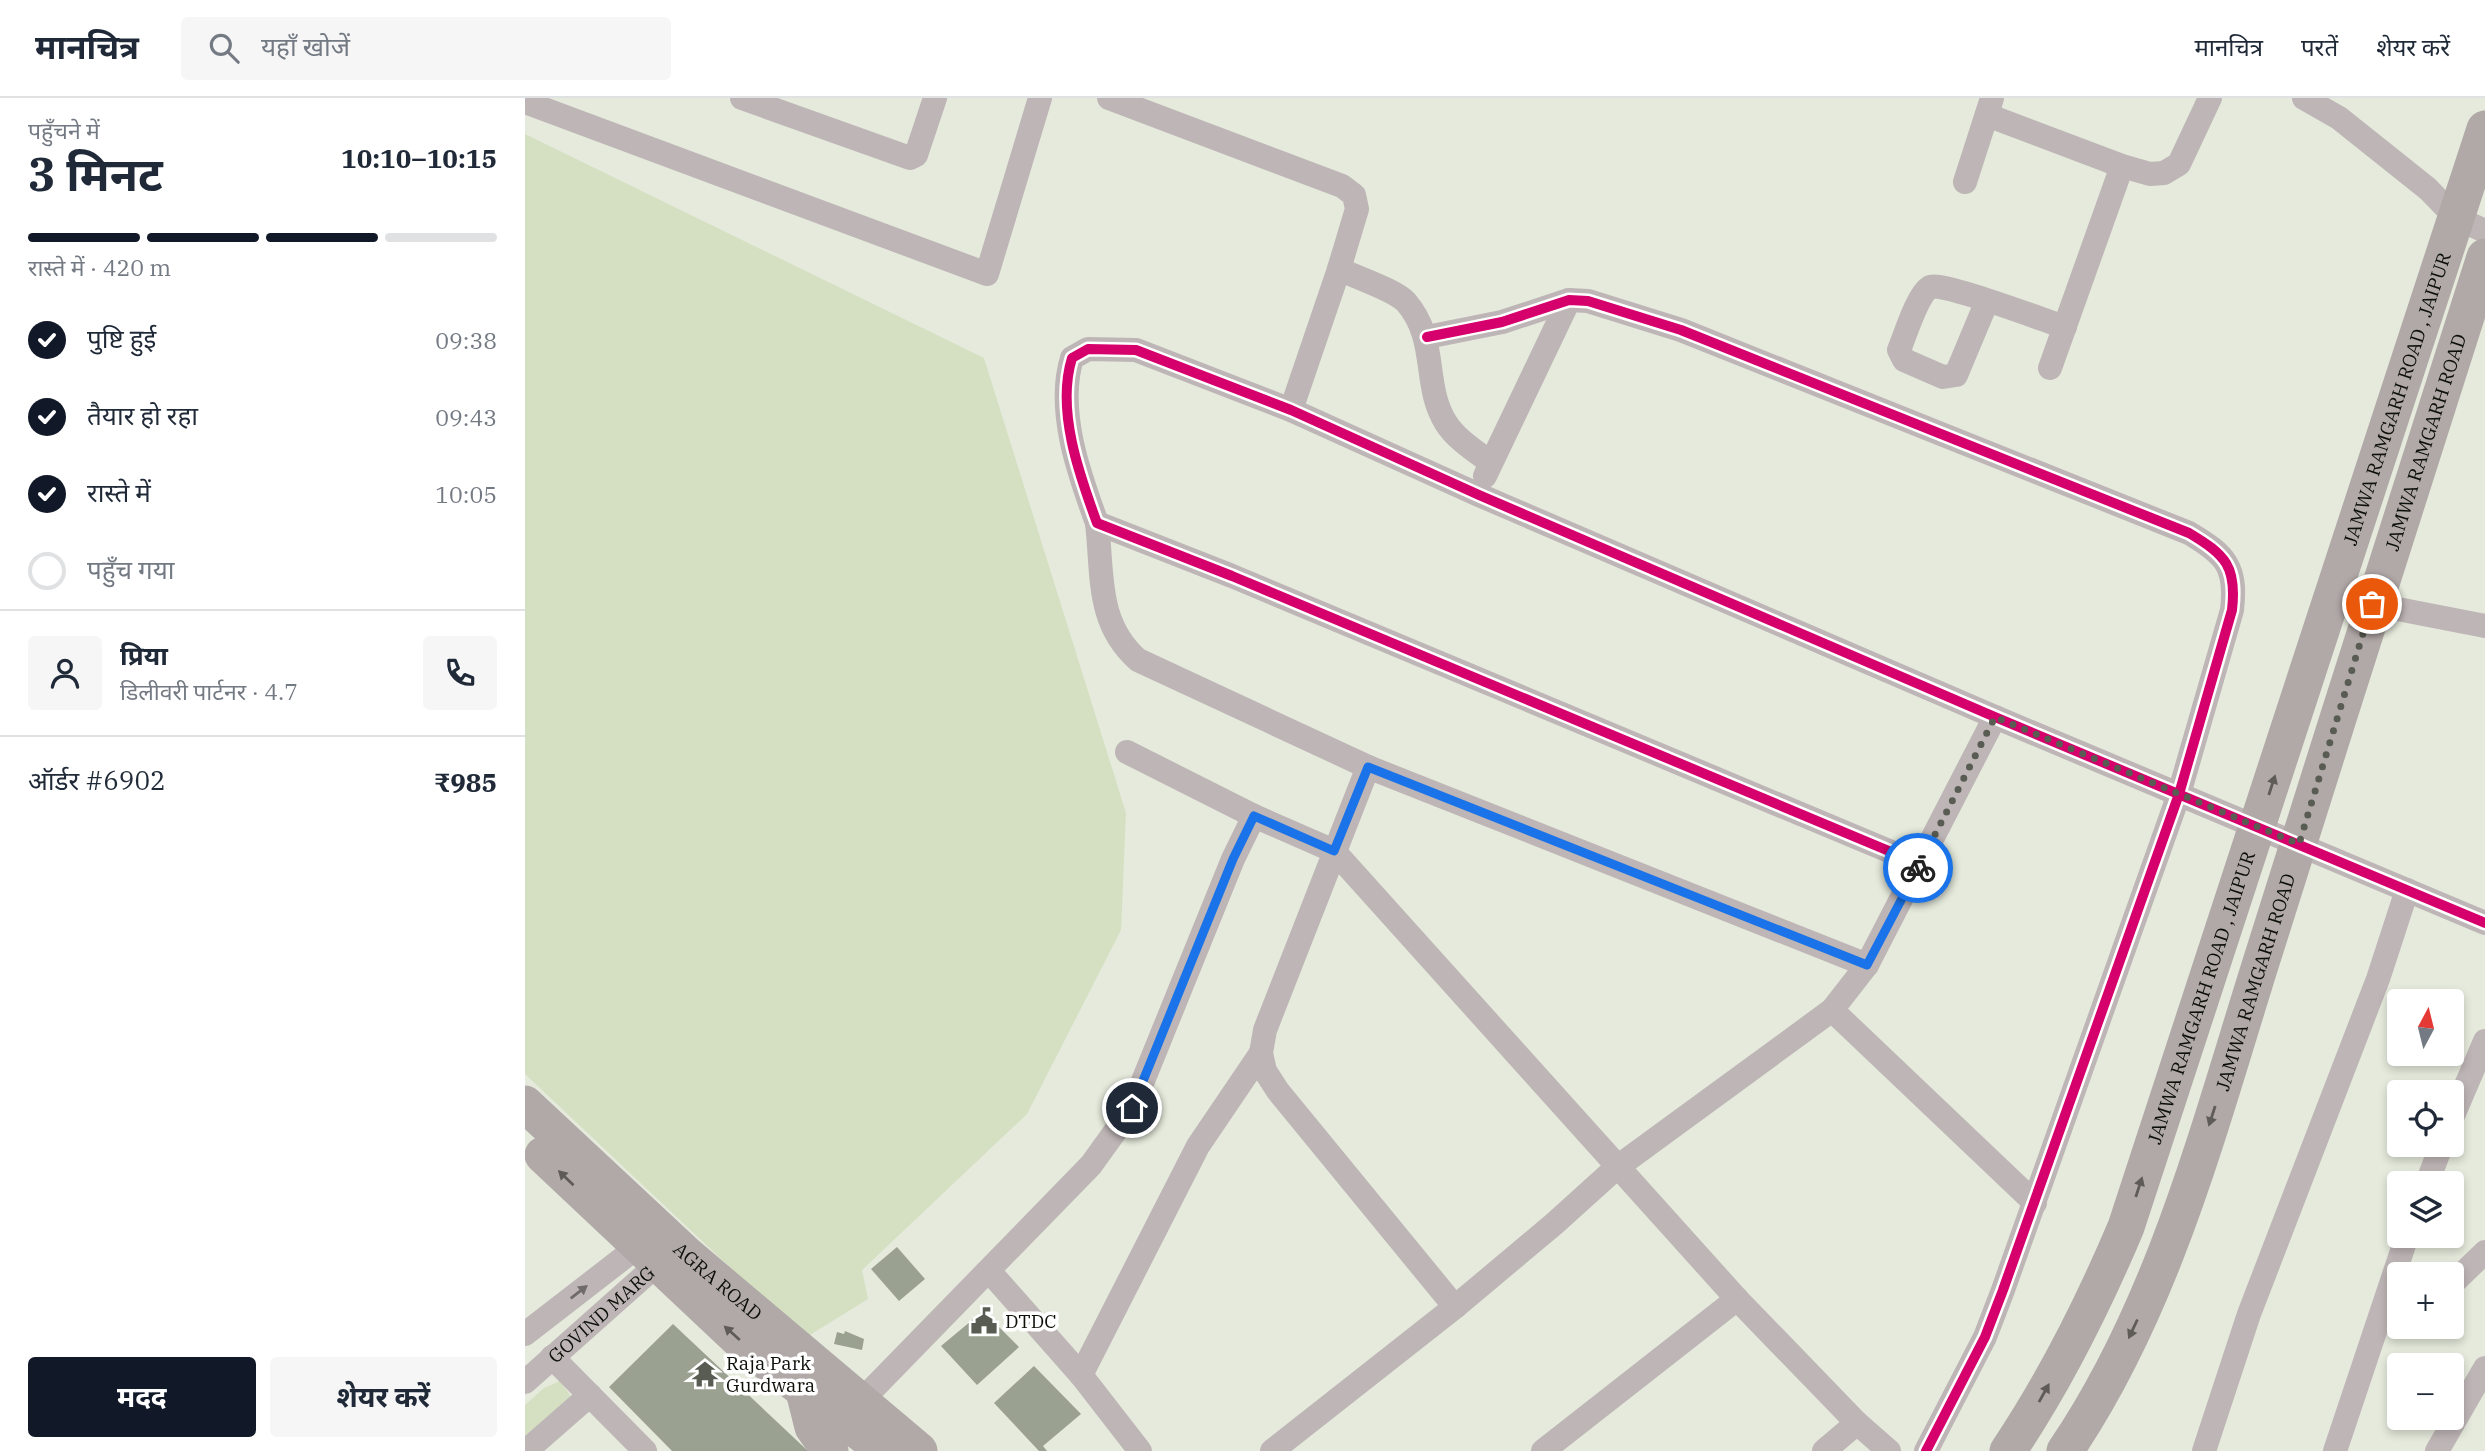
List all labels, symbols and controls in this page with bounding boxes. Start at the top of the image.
search box [181,17,671,80]
text: मानचित्र [35,25,139,68]
icon: search [205,29,243,67]
text: यहाँ खोजें [261,29,350,63]
text: मानचित्र [2194,31,2263,63]
text: परतें [2301,31,2338,63]
text: शेयर करें [2376,31,2450,63]
text: पहुँचने में [28,115,100,145]
text: 10:10–10:15 [341,141,497,175]
text: 3 मिनट [28,144,163,204]
street label: JAMWA RAMGARH ROAD , JAIPUR [2339,251,2455,549]
text: रास्ते में · 420 m [28,252,171,282]
icon: check [28,321,66,359]
text: पुष्टि हुई [87,321,156,355]
text: 09:38 [435,325,497,355]
street label: JAMWA RAMGARH ROAD [2379,330,2471,552]
icon: check [28,398,66,436]
text: तैयार हो रहा [87,398,198,432]
text: 09:43 [435,402,497,432]
icon: check [28,475,66,513]
text: रास्ते में [87,475,151,509]
text: 10:05 [435,479,497,509]
text: पहुँच गया [87,552,175,586]
pin [2342,574,2402,634]
icon: bag [2353,585,2391,623]
button: person [28,636,102,710]
button: phone [423,636,497,710]
text: प्रिया [120,638,168,672]
text: डिलीवरी पार्टनर · 4.7 [120,676,298,706]
text: ऑर्डर #6902 [28,763,166,797]
text: ₹985 [434,765,497,799]
one-way arrow [2267,775,2278,796]
courier [1883,833,1953,903]
street label: JAMWA RAMGARH ROAD , JAIPUR [2142,848,2260,1147]
icon: bike [1899,849,1937,887]
street label: JAMWA RAMGARH ROAD [2210,870,2300,1094]
north arrow [2387,989,2464,1066]
map controls [2387,989,2464,1430]
pin [1102,1078,1162,1138]
button: locate [2387,1080,2464,1157]
icon: home [1113,1089,1151,1127]
one-way arrow [2207,1106,2217,1127]
one-way arrow [558,1170,575,1186]
button: layers [2387,1171,2464,1248]
one-way arrow [2135,1177,2145,1198]
street label: AGRA ROAD [669,1237,767,1326]
street label: GOVIND MARG [543,1260,660,1368]
button: + [2387,1262,2464,1339]
one-way arrow [570,1285,588,1299]
public building icon: DTDC [969,1306,999,1336]
place label: DTDC [1005,1309,1057,1333]
one-way arrow [2127,1319,2138,1339]
one-way arrow [724,1326,741,1342]
place label: Raja Park Gurdwara [726,1351,815,1397]
button: − [2387,1353,2464,1430]
button: मदद [28,1357,256,1437]
button: शेयर करें [270,1357,497,1437]
temple icon: Raja Park Gurdwara [690,1359,720,1389]
one-way arrow [2038,1384,2050,1403]

